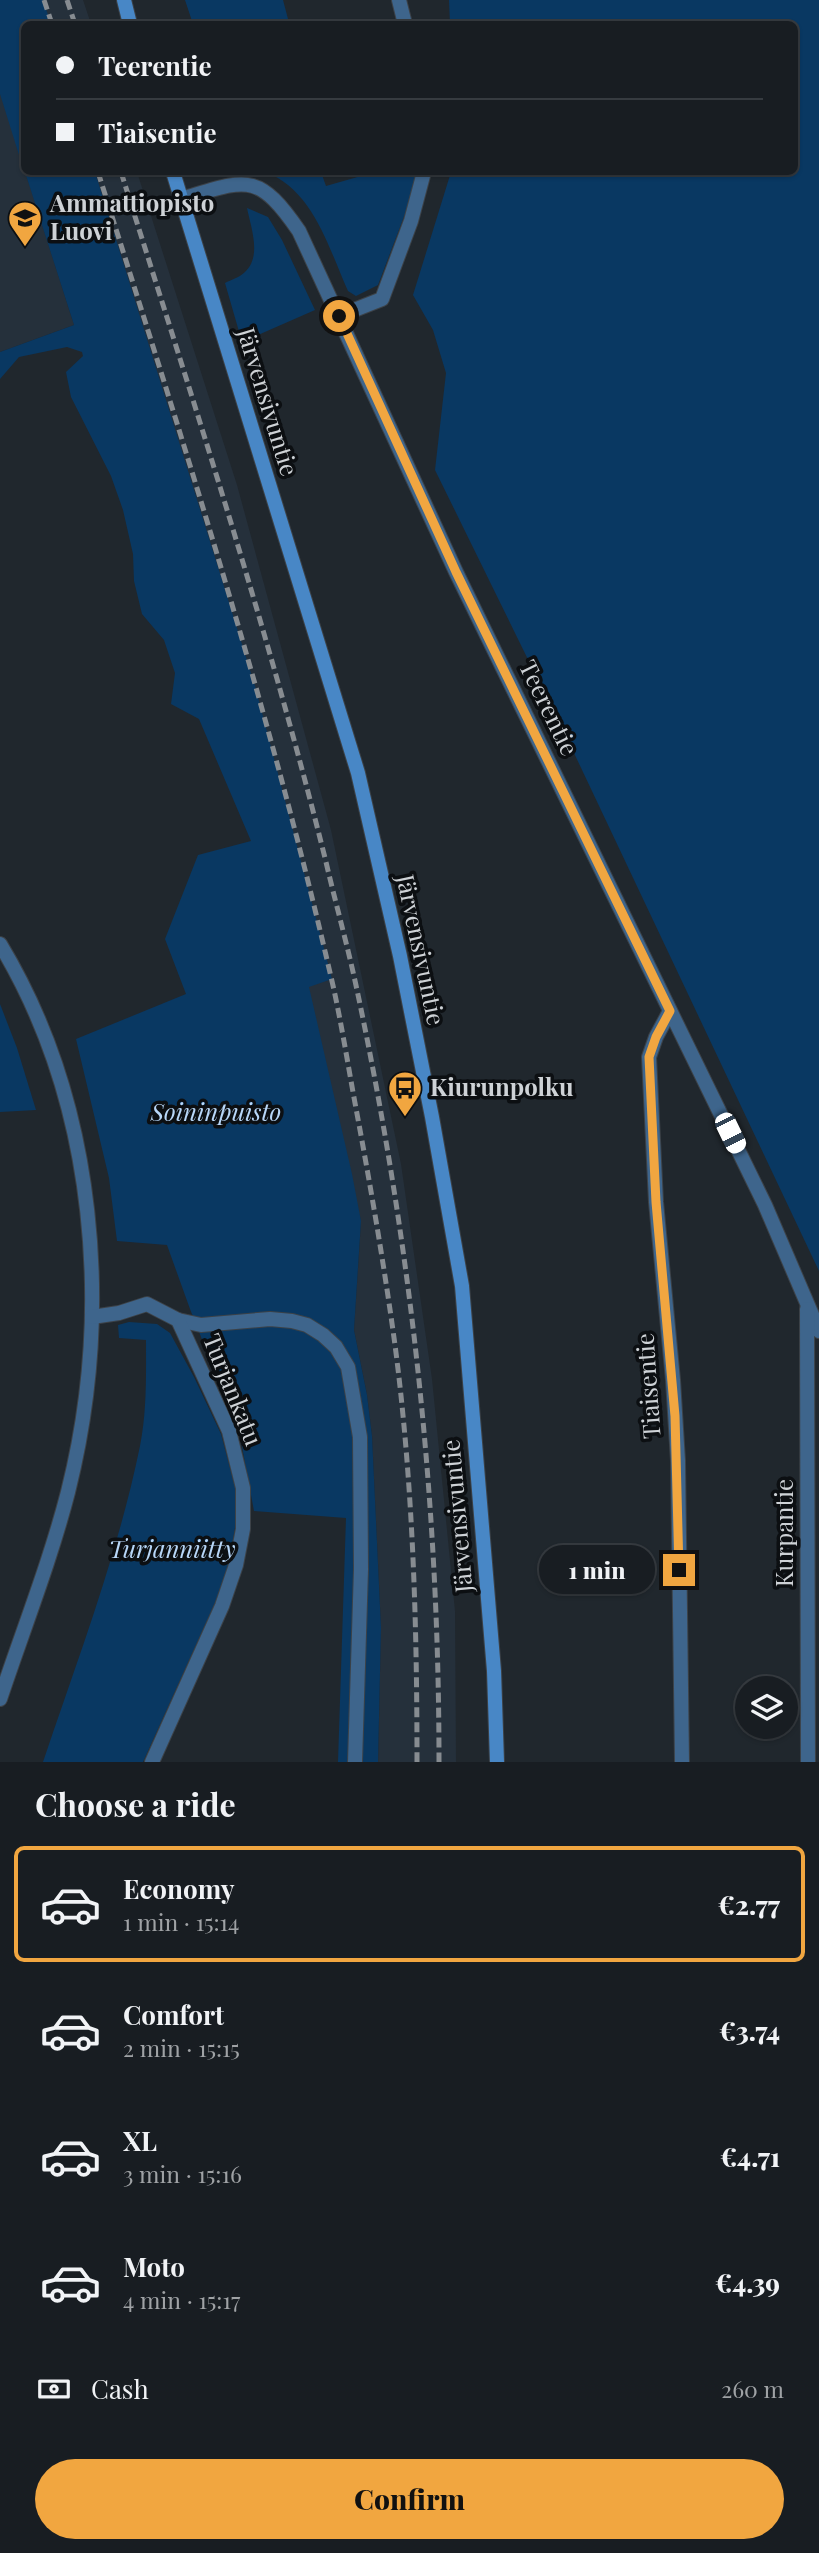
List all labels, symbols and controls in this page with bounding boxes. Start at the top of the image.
text: Teerentie [98,48,212,83]
text: Tiaisentie [98,115,217,150]
place label: Ammattiopisto Luovi [49,186,214,246]
school or university icon: Ammattiopisto Luovi [6,199,44,248]
route start [323,300,355,332]
street label: Järvensivuntie [231,322,307,479]
street label: Teerentie [513,654,587,760]
street label: Järvensivuntie [390,870,454,1028]
bus stop icon: Kiurunpolku [386,1069,424,1118]
place label: Kiurunpolku [430,1070,574,1102]
park label: Soininpuisto [150,1095,281,1127]
car [712,1110,749,1156]
street label: Turjankatu [197,1329,271,1450]
street label: Tiaisentie [627,1332,667,1440]
street label: Järvensivuntie [433,1438,479,1595]
street label: Kurpantie [767,1479,799,1587]
park label: Turjanniitty [109,1532,235,1564]
callout: 1 min [539,1546,654,1594]
text: 1 min [569,1554,625,1585]
route end [663,1554,695,1586]
map controls [735,1676,798,1739]
button: layers [735,1676,798,1739]
text: Choose a ride [35,1782,236,1825]
text: Economy [123,1871,234,1906]
icon: car [39,1873,102,1936]
text: €2.77 [718,1887,780,1922]
text: 1 min · 15:14 [123,1906,239,1937]
text: Comfort [123,1997,224,2032]
icon: car [39,1999,102,2062]
text: €3.74 [719,2013,780,2048]
text: 2 min · 15:15 [123,2032,240,2063]
text: XL [123,2123,157,2158]
icon: car [39,2125,102,2188]
text: €4.71 [720,2139,780,2174]
text: 3 min · 15:16 [123,2158,242,2189]
text: Moto [123,2249,185,2284]
icon: car [39,2251,102,2314]
text: €4.39 [715,2265,780,2300]
text: 4 min · 15:17 [123,2284,240,2315]
icon: cash [35,2370,73,2408]
text: Cash [91,2371,149,2406]
text: 260 m [721,2373,784,2404]
button: Confirm [35,2459,784,2539]

